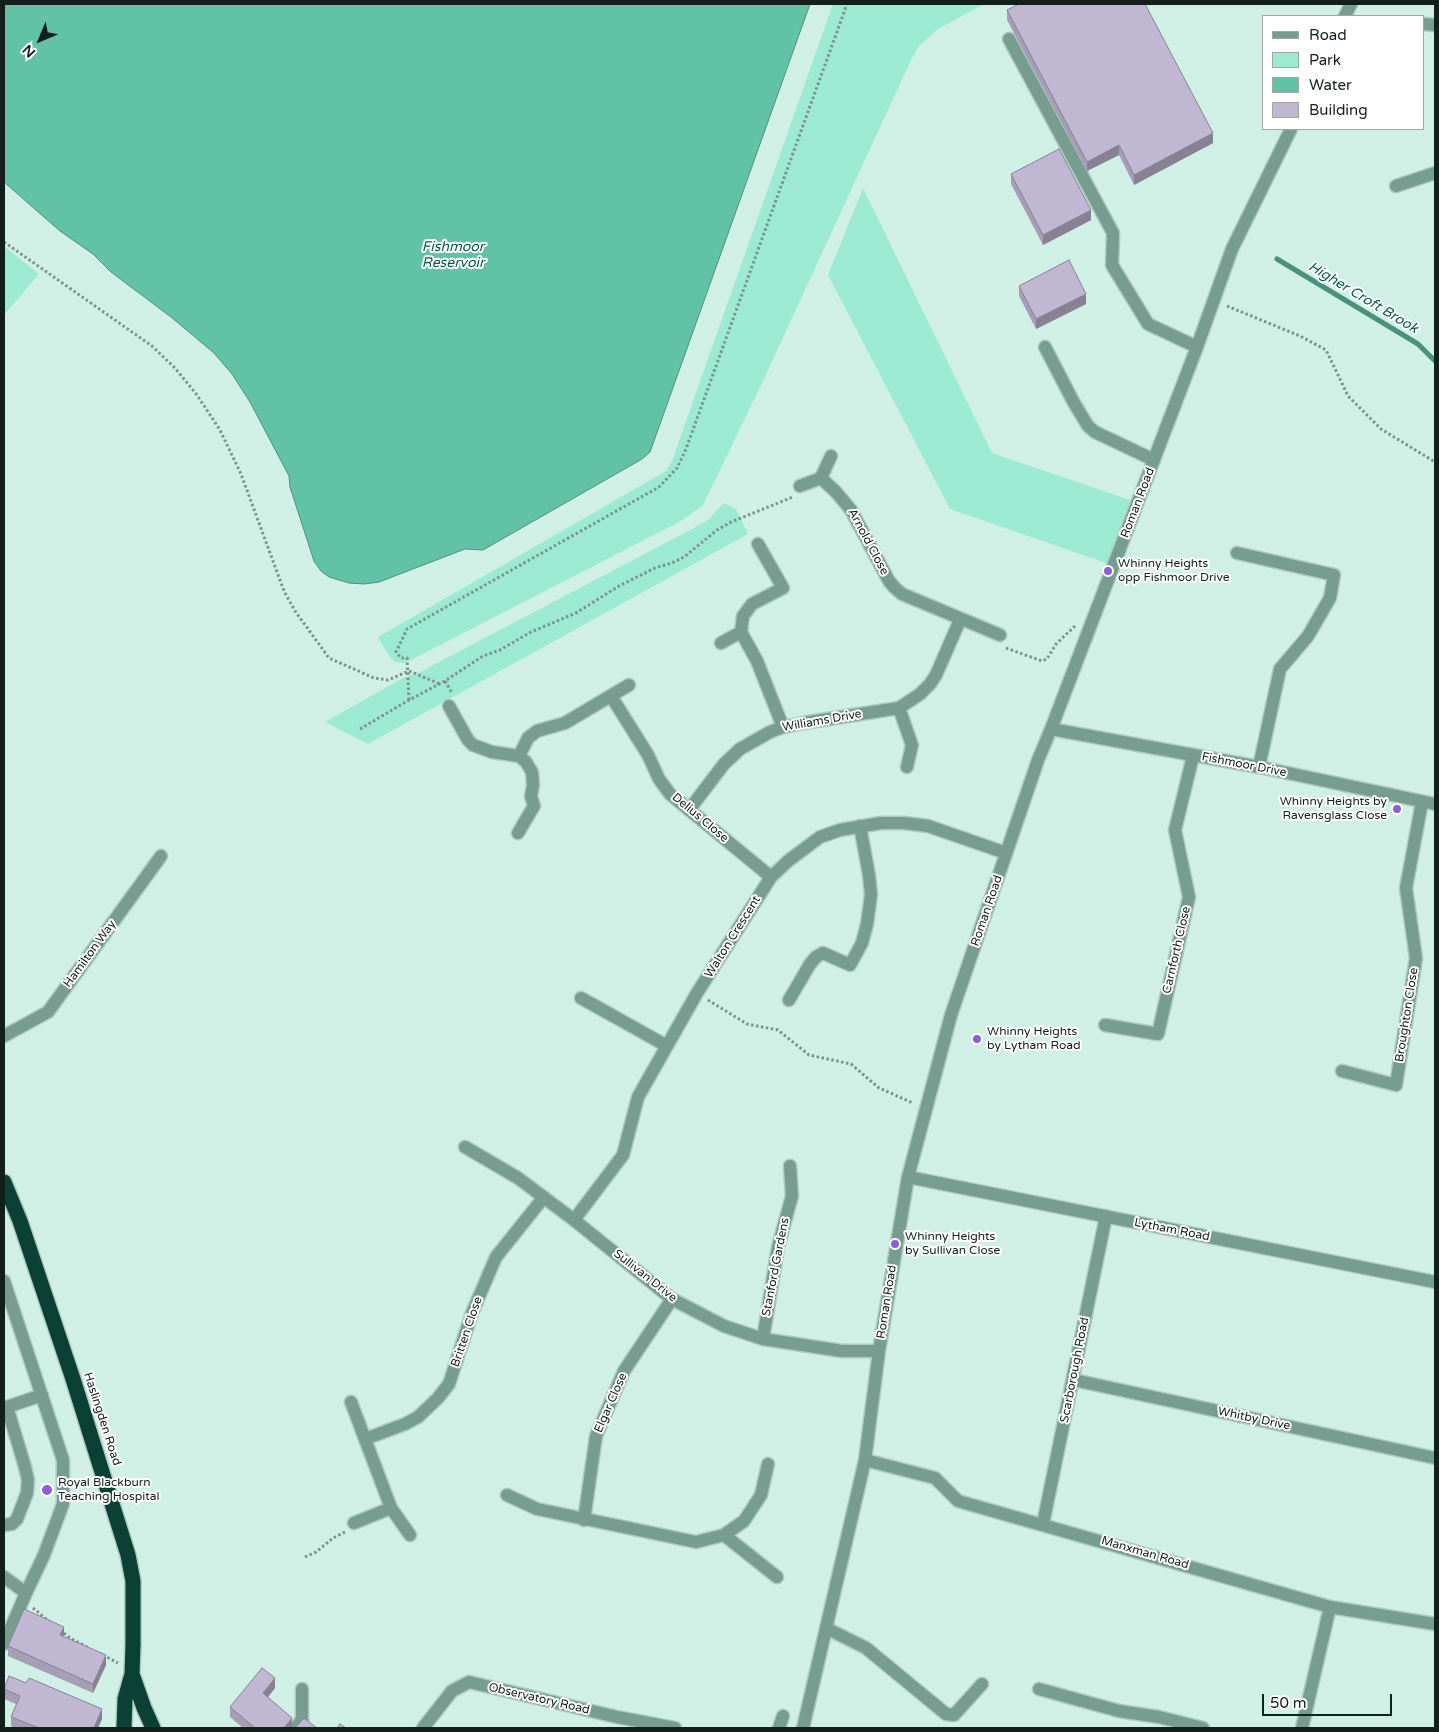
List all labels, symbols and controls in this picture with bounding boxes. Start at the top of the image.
north arrow [15,15,65,65]
legend [1262,15,1424,130]
text: Road [1309,26,1347,44]
text: N [19,41,39,61]
text: Park [1309,51,1341,69]
text: Water [1309,76,1352,94]
text: Building [1309,101,1368,119]
water label: Fishmoor Reservoir [422,239,484,272]
water label: Higher Croft Brook [1305,259,1421,337]
street label: Roman Road [1118,466,1158,540]
street label: Arnold Close [845,506,891,578]
place label: Whinny Heights opp Fishmoor Drive [1118,557,1230,585]
marker: Whinny Heights opp Fishmoor Drive [1102,565,1114,577]
street label: Williams Drive [781,707,863,735]
street label: Fishmoor Drive [1200,750,1288,780]
street label: Delius Close [669,790,731,846]
place label: Whinny Heights by Ravensglass Close [1280,795,1387,823]
marker: Whinny Heights by Ravensglass Close [1391,803,1403,815]
street label: Roman Road [968,874,1006,948]
street label: Walton Crescent [702,893,764,981]
street label: Carnforth Close [1160,905,1194,995]
street label: Hamilton Way [61,918,119,990]
street label: Broughton Close [1392,967,1422,1063]
place label: Whinny Heights by Lytham Road [987,1025,1081,1053]
marker: Whinny Heights by Lytham Road [971,1033,983,1045]
street label: Lytham Road [1133,1216,1211,1244]
street label: Stanford Gardens [759,1217,793,1317]
place label: Whinny Heights by Sullivan Close [905,1230,1000,1258]
marker: Whinny Heights by Sullivan Close [889,1238,901,1250]
street label: Sullivan Drive [610,1247,680,1305]
street label: Roman Road [874,1264,900,1340]
street label: Britten Close [448,1295,486,1369]
street label: Scarborough Road [1058,1316,1092,1424]
street label: Haslingden Road [80,1370,124,1468]
street label: Elgar Close [591,1371,631,1435]
street label: Whitby Drive [1216,1404,1292,1434]
place label: Royal Blackburn Teaching Hospital [58,1476,160,1504]
marker: Royal Blackburn Teaching Hospital [40,1483,54,1497]
street label: Manxman Road [1100,1534,1190,1572]
street label: Observatory Road [487,1680,591,1718]
scale bar [1264,1684,1394,1716]
text: 50 m [1270,1694,1307,1712]

